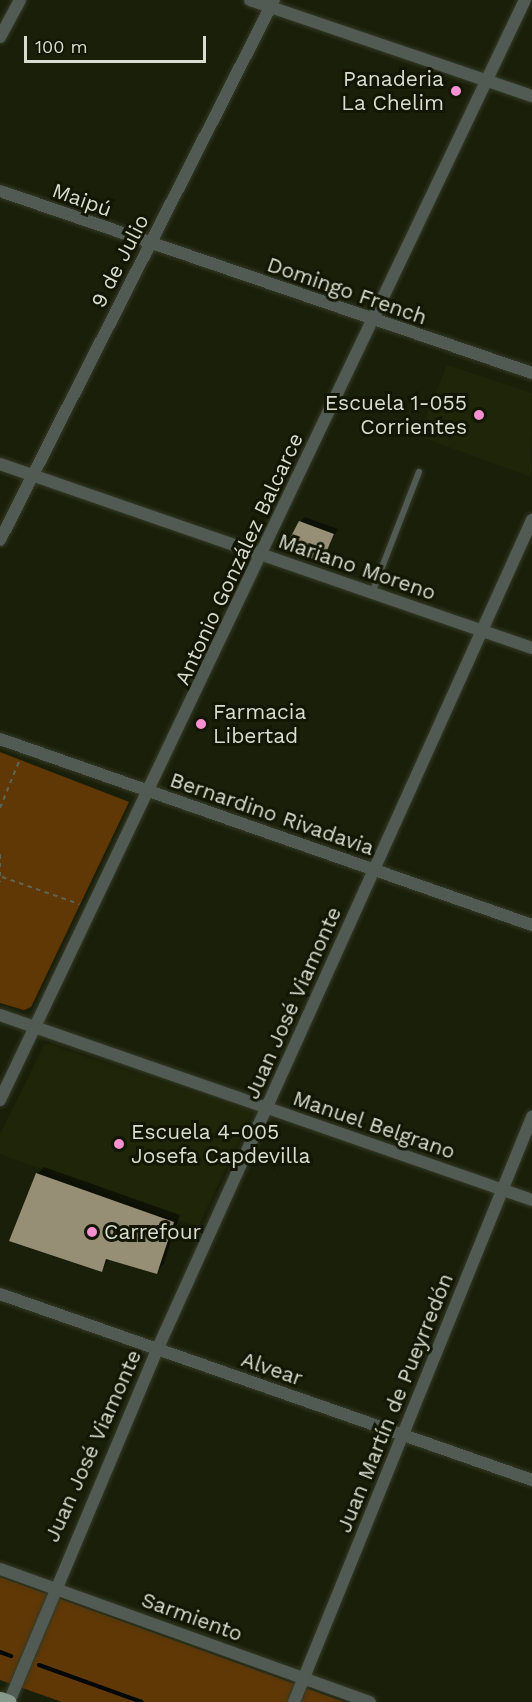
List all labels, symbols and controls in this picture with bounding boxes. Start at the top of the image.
scale bar [27,24,208,62]
text: 100 m [35,36,88,57]
place label: Panaderia La Chelim [341,66,444,116]
marker: Panaderia La Chelim [449,84,463,98]
street label: Maipú [49,178,115,222]
street label: 9 de Julio [86,210,154,312]
street label: Domingo French [264,252,430,330]
place label: Escuela 1-055 Corrientes [324,390,467,440]
marker: Escuela 1-055 Corrientes [472,408,486,422]
street label: Antonio González Balcarce [169,429,309,689]
street label: Mariano Moreno [275,528,439,606]
place label: Farmacia Libertad [213,699,306,749]
marker: Farmacia Libertad [194,717,208,731]
street label: Bernardino Rivadavia [167,767,377,861]
street label: Juan José Viamonte [239,902,347,1104]
street label: Manuel Belgrano [289,1085,459,1165]
place label: Escuela 4-005 Josefa Capdevilla [131,1119,311,1169]
marker: Escuela 4-005 Josefa Capdevilla [112,1137,126,1151]
place label: Carrefour [104,1219,201,1245]
marker: Carrefour [85,1225,99,1239]
street label: Juan Martín de Pueyrredón [331,1270,459,1536]
street label: Juan José Viamonte [39,1345,147,1547]
street label: Alvear [238,1347,306,1391]
street label: Sarmiento [138,1587,246,1647]

